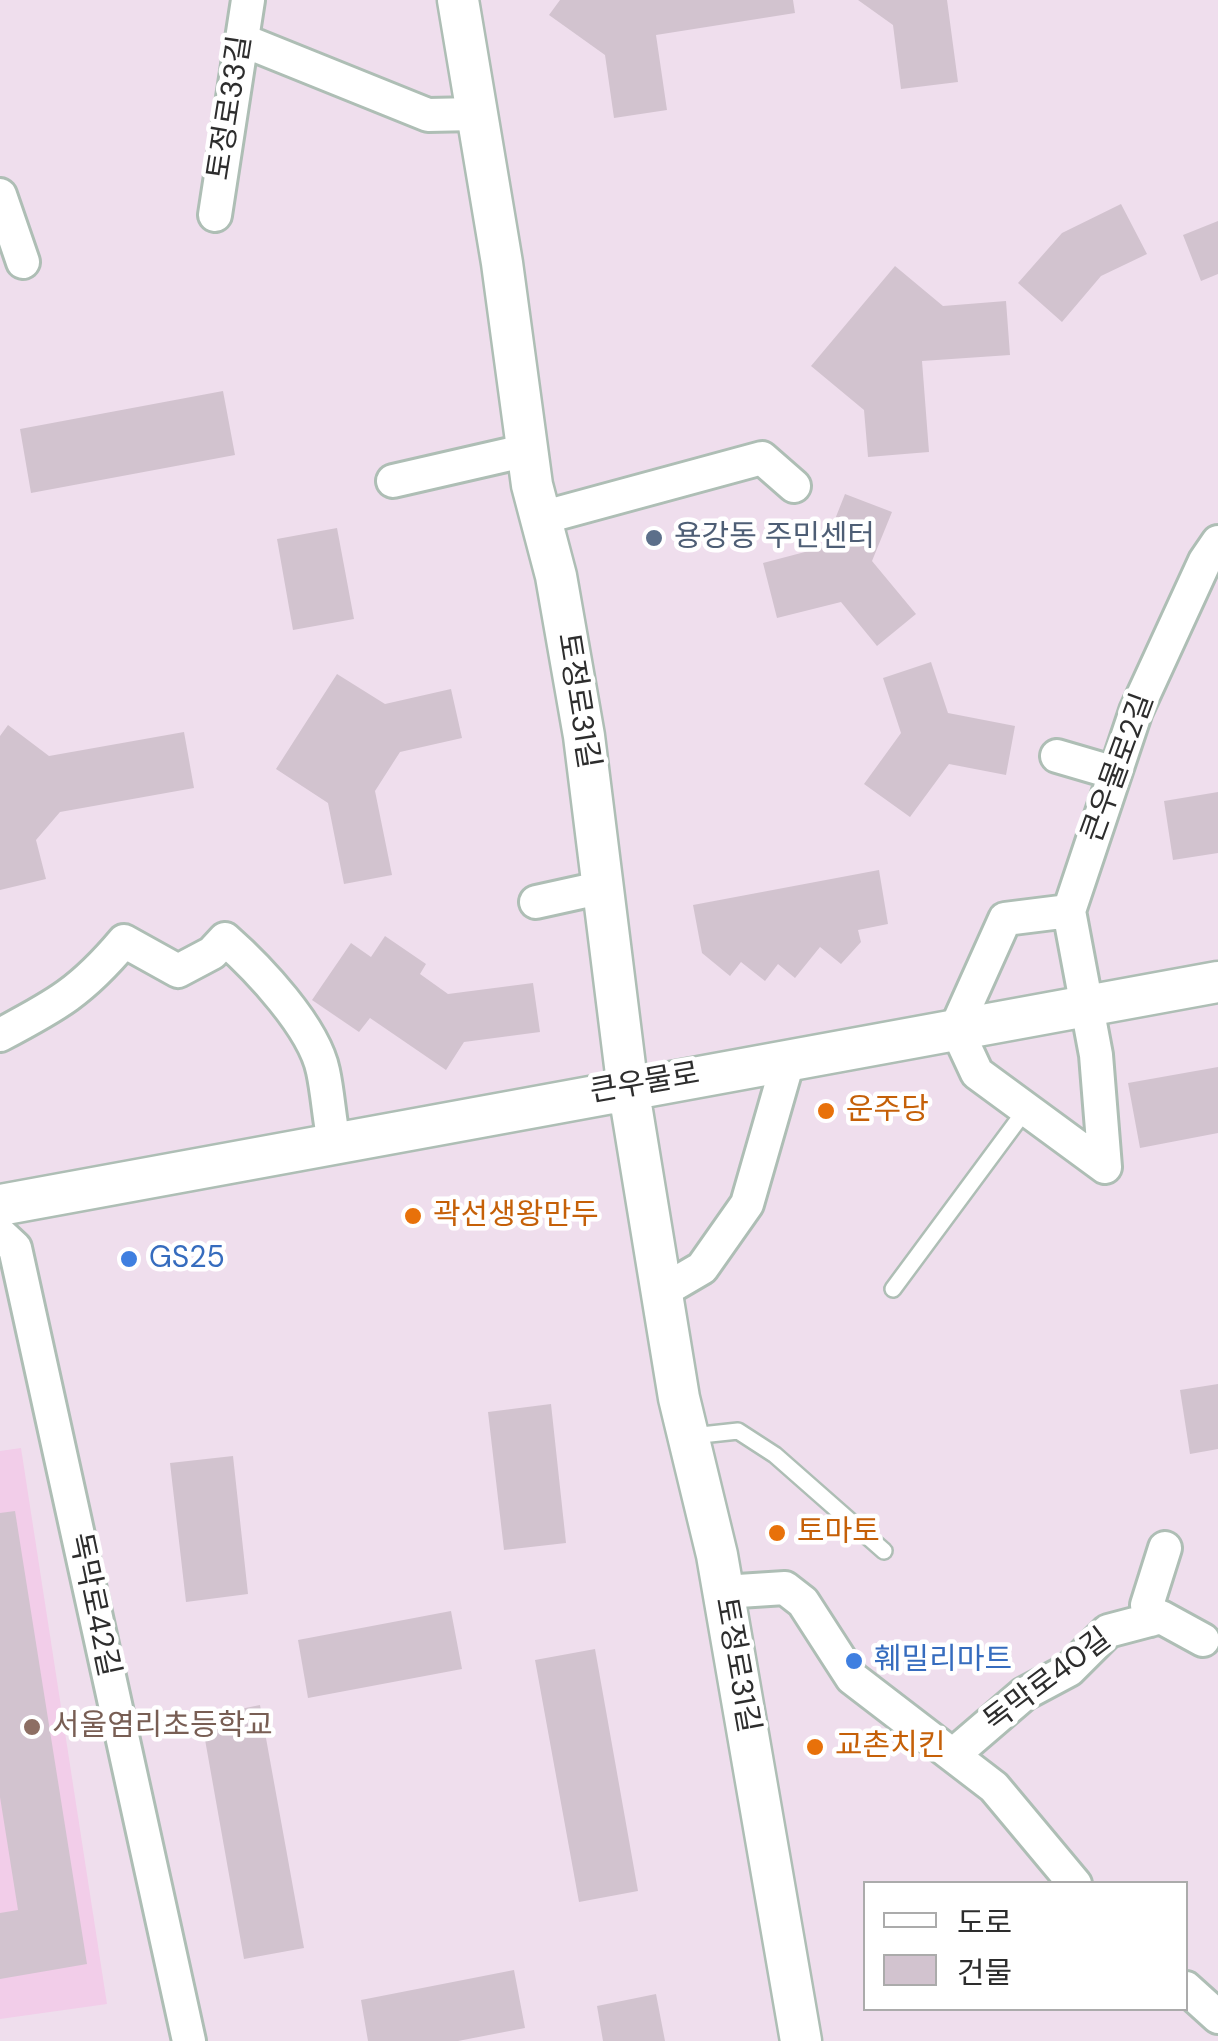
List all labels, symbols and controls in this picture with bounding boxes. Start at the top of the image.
street label: 토정로33길 [202,33,260,183]
place label: 용강동 주민센터 [674,520,875,556]
marker: 용강동 주민센터 [643,527,665,549]
street label: 토정로31길 [549,631,605,771]
street label: 큰우물로2길 [1076,689,1162,847]
street label: 큰우물로 [588,1057,702,1111]
place label: 운주당 [846,1093,929,1129]
marker: 운주당 [815,1100,837,1122]
place label: 곽선생왕만두 [433,1198,599,1234]
marker: 곽선생왕만두 [402,1205,424,1227]
place label: GS25 [149,1241,225,1277]
marker: GS25 [118,1248,140,1270]
place label: 토마토 [797,1515,880,1551]
marker: 토마토 [766,1522,788,1544]
street label: 독막로42길 [60,1530,126,1680]
street label: 토정로31길 [706,1594,766,1736]
street label: 독막로40길 [978,1622,1118,1740]
place label: 훼밀리마트 [874,1643,1012,1679]
marker: 훼밀리마트 [843,1650,865,1672]
place label: 서울염리초등학교 [52,1709,273,1745]
marker: 서울염리초등학교 [21,1716,43,1738]
place label: 교촌치킨 [835,1729,945,1765]
marker: 교촌치킨 [804,1736,826,1758]
legend [863,1881,1188,2011]
text: 도로 [957,1903,1012,1942]
text: 건물 [957,1953,1012,1992]

